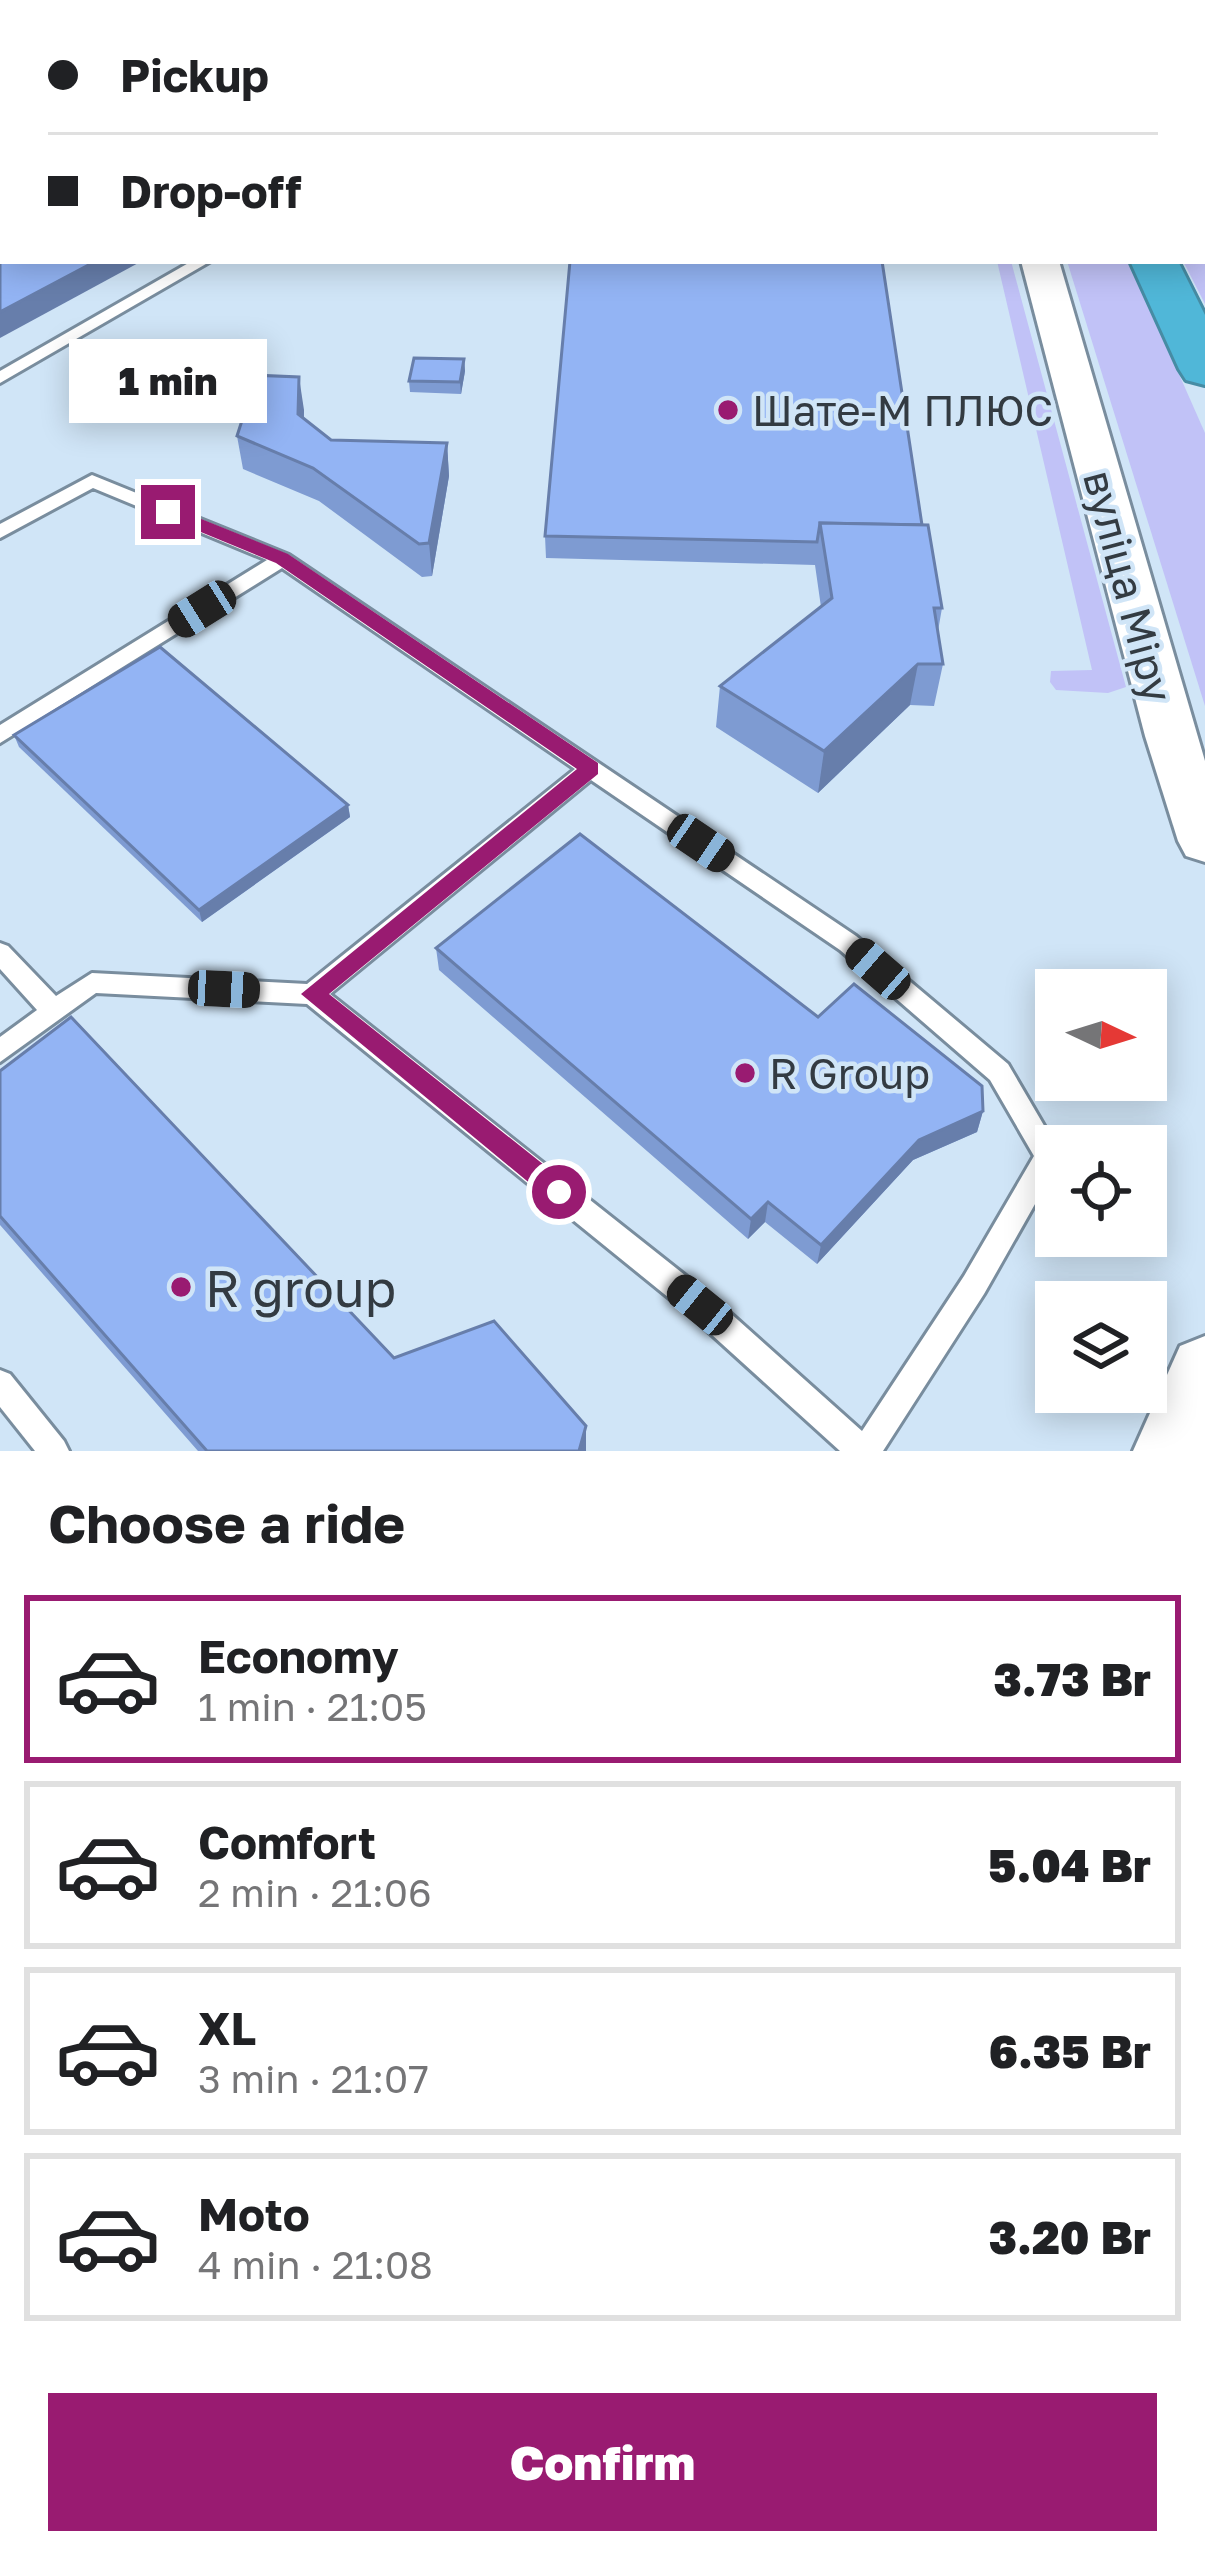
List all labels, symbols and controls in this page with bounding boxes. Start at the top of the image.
text: Pickup [120,48,269,102]
text: Drop-off [120,164,301,218]
callout: 1 min [69,338,267,422]
text: 1 min [118,357,218,404]
place label: Шате-М ПЛЮС [752,385,1053,435]
marker: Шате-М ПЛЮС [715,397,741,423]
street label: вуліца Міру [1074,465,1184,707]
route end [141,485,195,539]
car [162,575,242,643]
car [661,808,741,878]
car [839,932,917,1006]
car [187,969,261,1009]
north arrow [1035,969,1167,1101]
map controls [1035,969,1167,1413]
place label: R Group [769,1048,930,1098]
marker: R Group [732,1060,758,1086]
button: locate [1035,1125,1167,1257]
route start [532,1165,586,1219]
place label: R group [205,1257,396,1318]
car [661,1268,739,1342]
marker: R group [168,1274,194,1300]
button: layers [1035,1281,1167,1413]
text: Choose a ride [48,1490,405,1555]
icon: car [54,1625,162,1733]
text: Economy [198,1629,399,1683]
text: 3.73 Br [993,1652,1151,1706]
text: 1 min · 21:05 [198,1683,427,1730]
icon: car [54,1811,162,1919]
text: Comfort [198,1815,376,1869]
text: 5.04 Br [988,1838,1151,1892]
text: 2 min · 21:06 [198,1869,432,1916]
icon: car [54,1997,162,2105]
text: XL [198,2001,256,2055]
text: 6.35 Br [989,2024,1151,2078]
text: 3 min · 21:07 [198,2055,429,2102]
icon: car [54,2183,162,2291]
text: Moto [198,2187,310,2241]
text: 3.20 Br [989,2210,1151,2264]
text: 4 min · 21:08 [198,2241,433,2288]
button: Confirm [48,2393,1157,2531]

